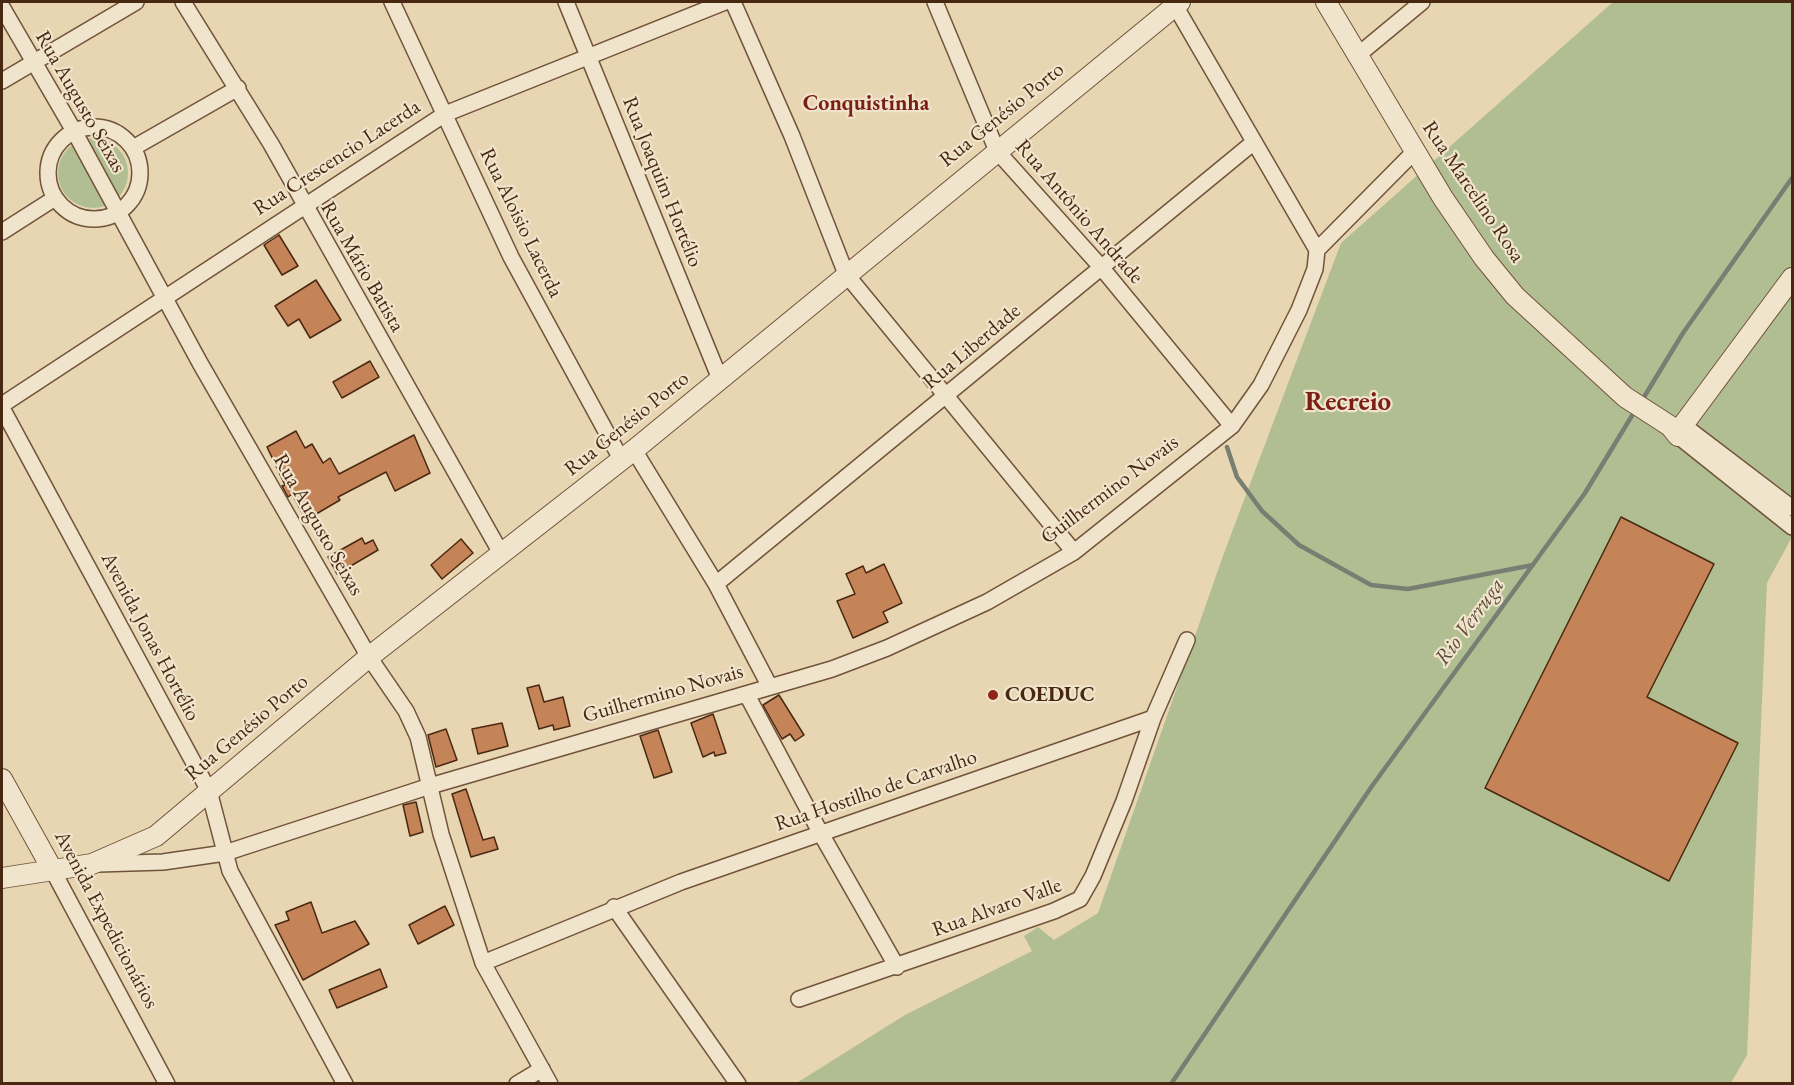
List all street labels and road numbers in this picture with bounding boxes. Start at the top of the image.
street label: Rua Augusto Seixas [29,27,131,177]
street label: Rua Genésio Porto [935,57,1069,173]
street label: Rua Joaquim Hortélio [616,93,708,271]
street label: Rua Crescencio Lacerda [249,95,425,221]
street label: Rua Marcelino Rosa [1416,116,1530,268]
street label: Rua Antônio Andrade [1010,135,1148,289]
street label: Rua Aloisio Lacerda [474,144,568,302]
street label: Rua Mário Batista [314,197,410,337]
street label: Rua Liberdade [918,299,1026,395]
street label: Rua Genésio Porto [560,366,694,482]
street label: Guilhermino Novais [1036,430,1184,550]
street label: Rua Augusto Seixas [267,450,369,600]
street label: Avenida Jonas Hortélio [95,548,205,726]
street label: Guilhermino Novais [580,659,746,729]
street label: Rua Genésio Porto [180,669,314,787]
street label: Rua Hostilho de Carvalho [772,745,980,837]
street label: Avenida Expedicionários [48,827,164,1013]
street label: Rua Alvaro Valle [929,873,1065,943]

